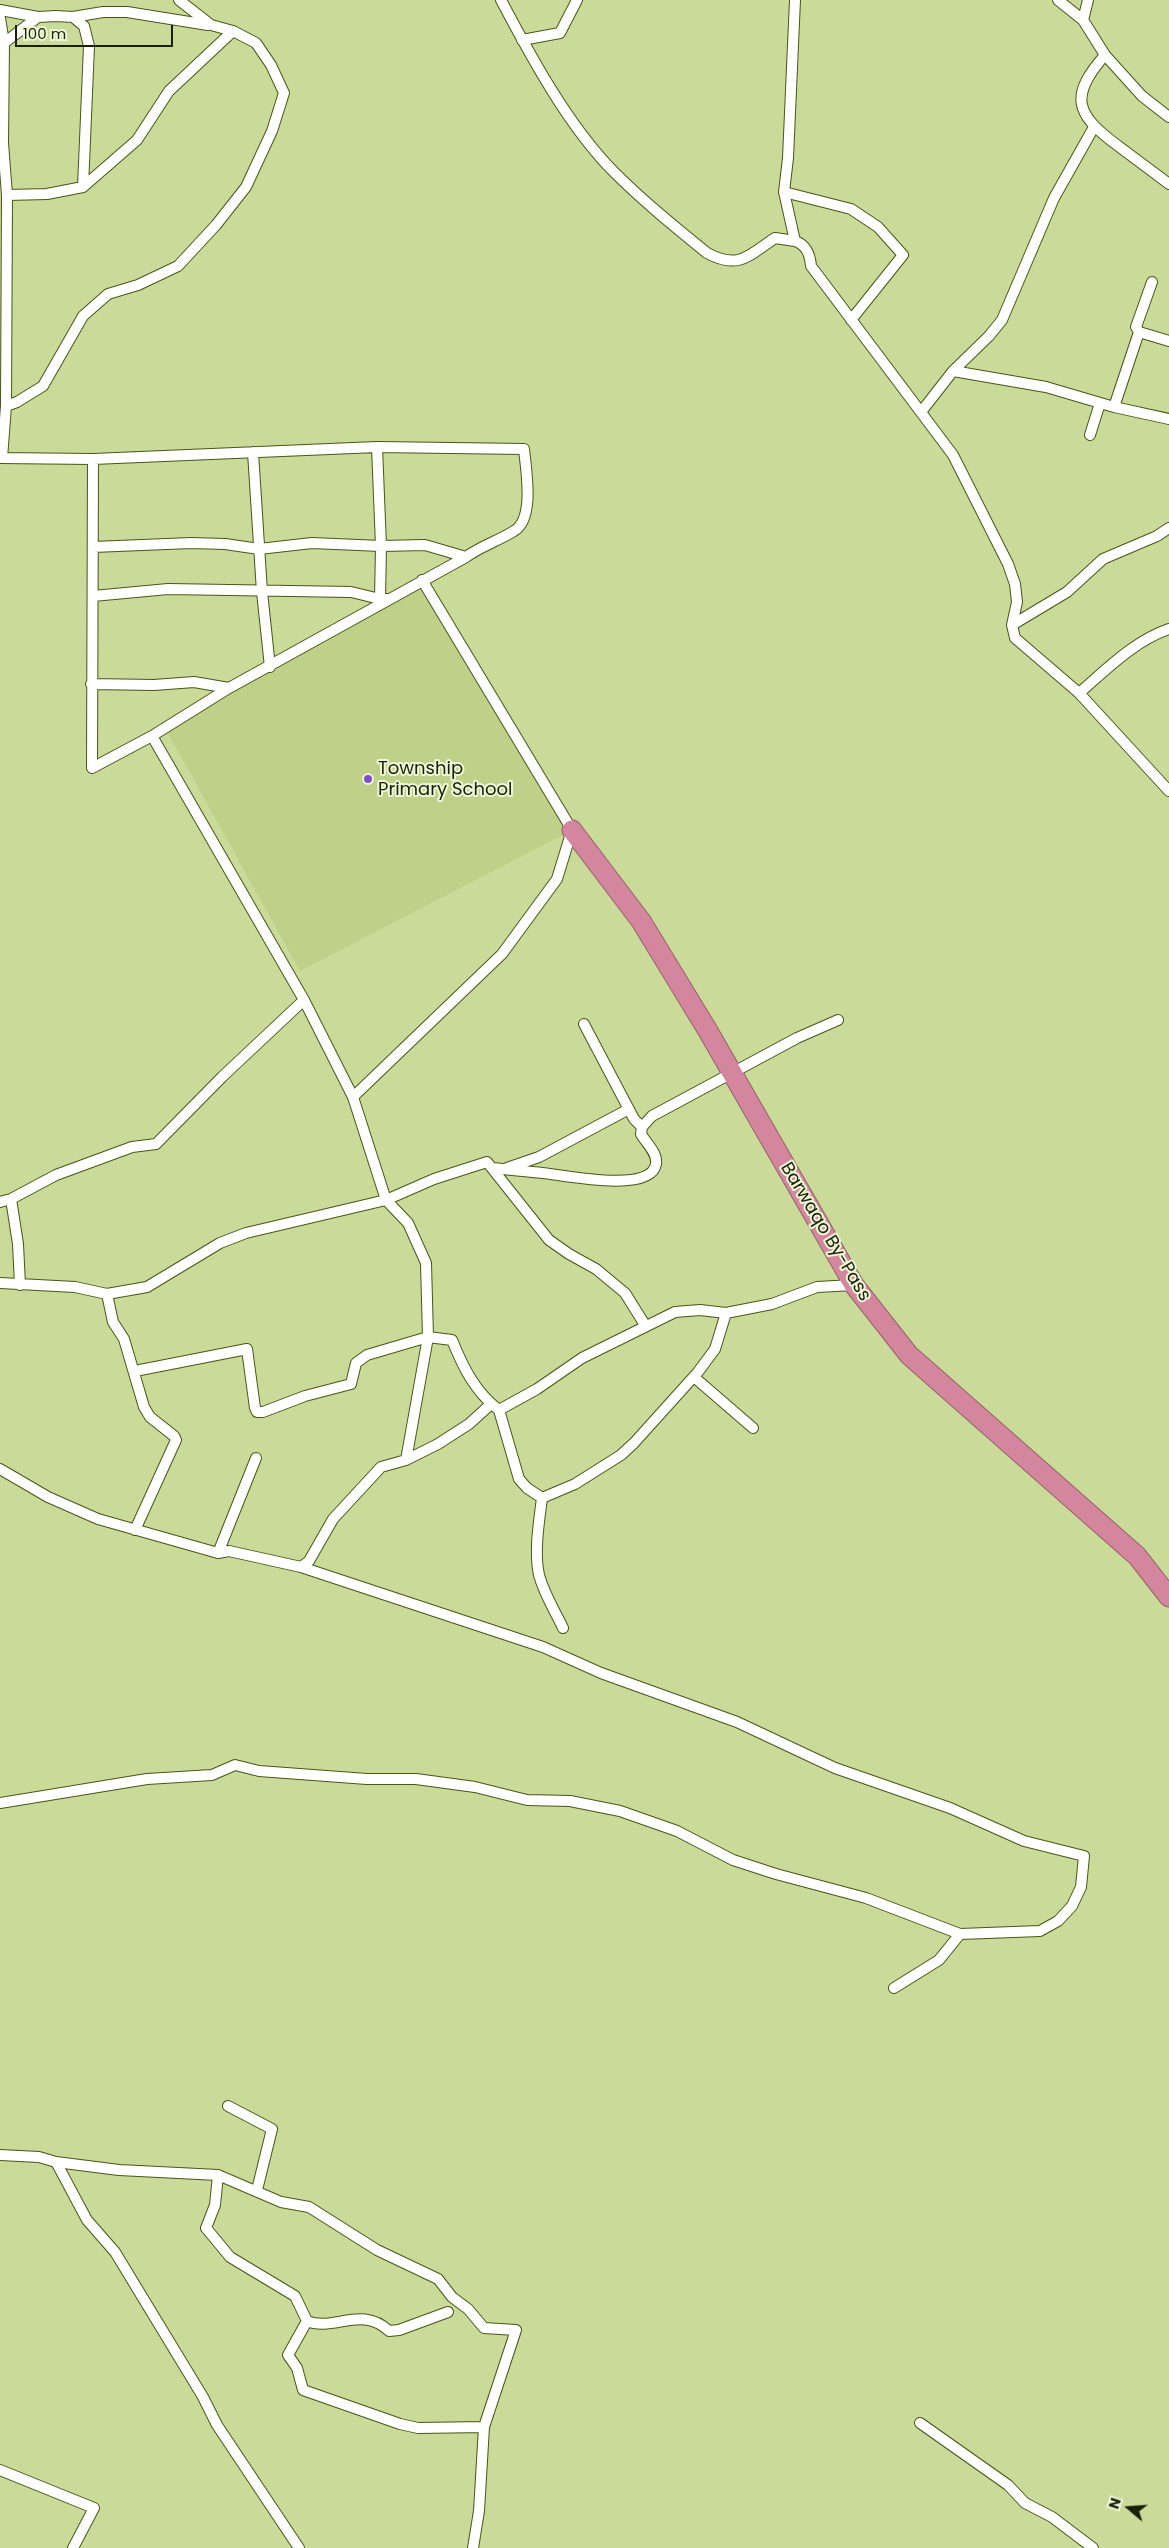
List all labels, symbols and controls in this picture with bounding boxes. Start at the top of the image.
scale bar [18,15,175,47]
text: 100 m [23,23,66,44]
place label: Township Primary School [378,758,512,801]
marker: Township Primary School [362,773,374,785]
street label: Barwaqo By-Pass [775,1159,875,1305]
north arrow [1104,2483,1154,2533]
text: N [1104,2495,1126,2511]

